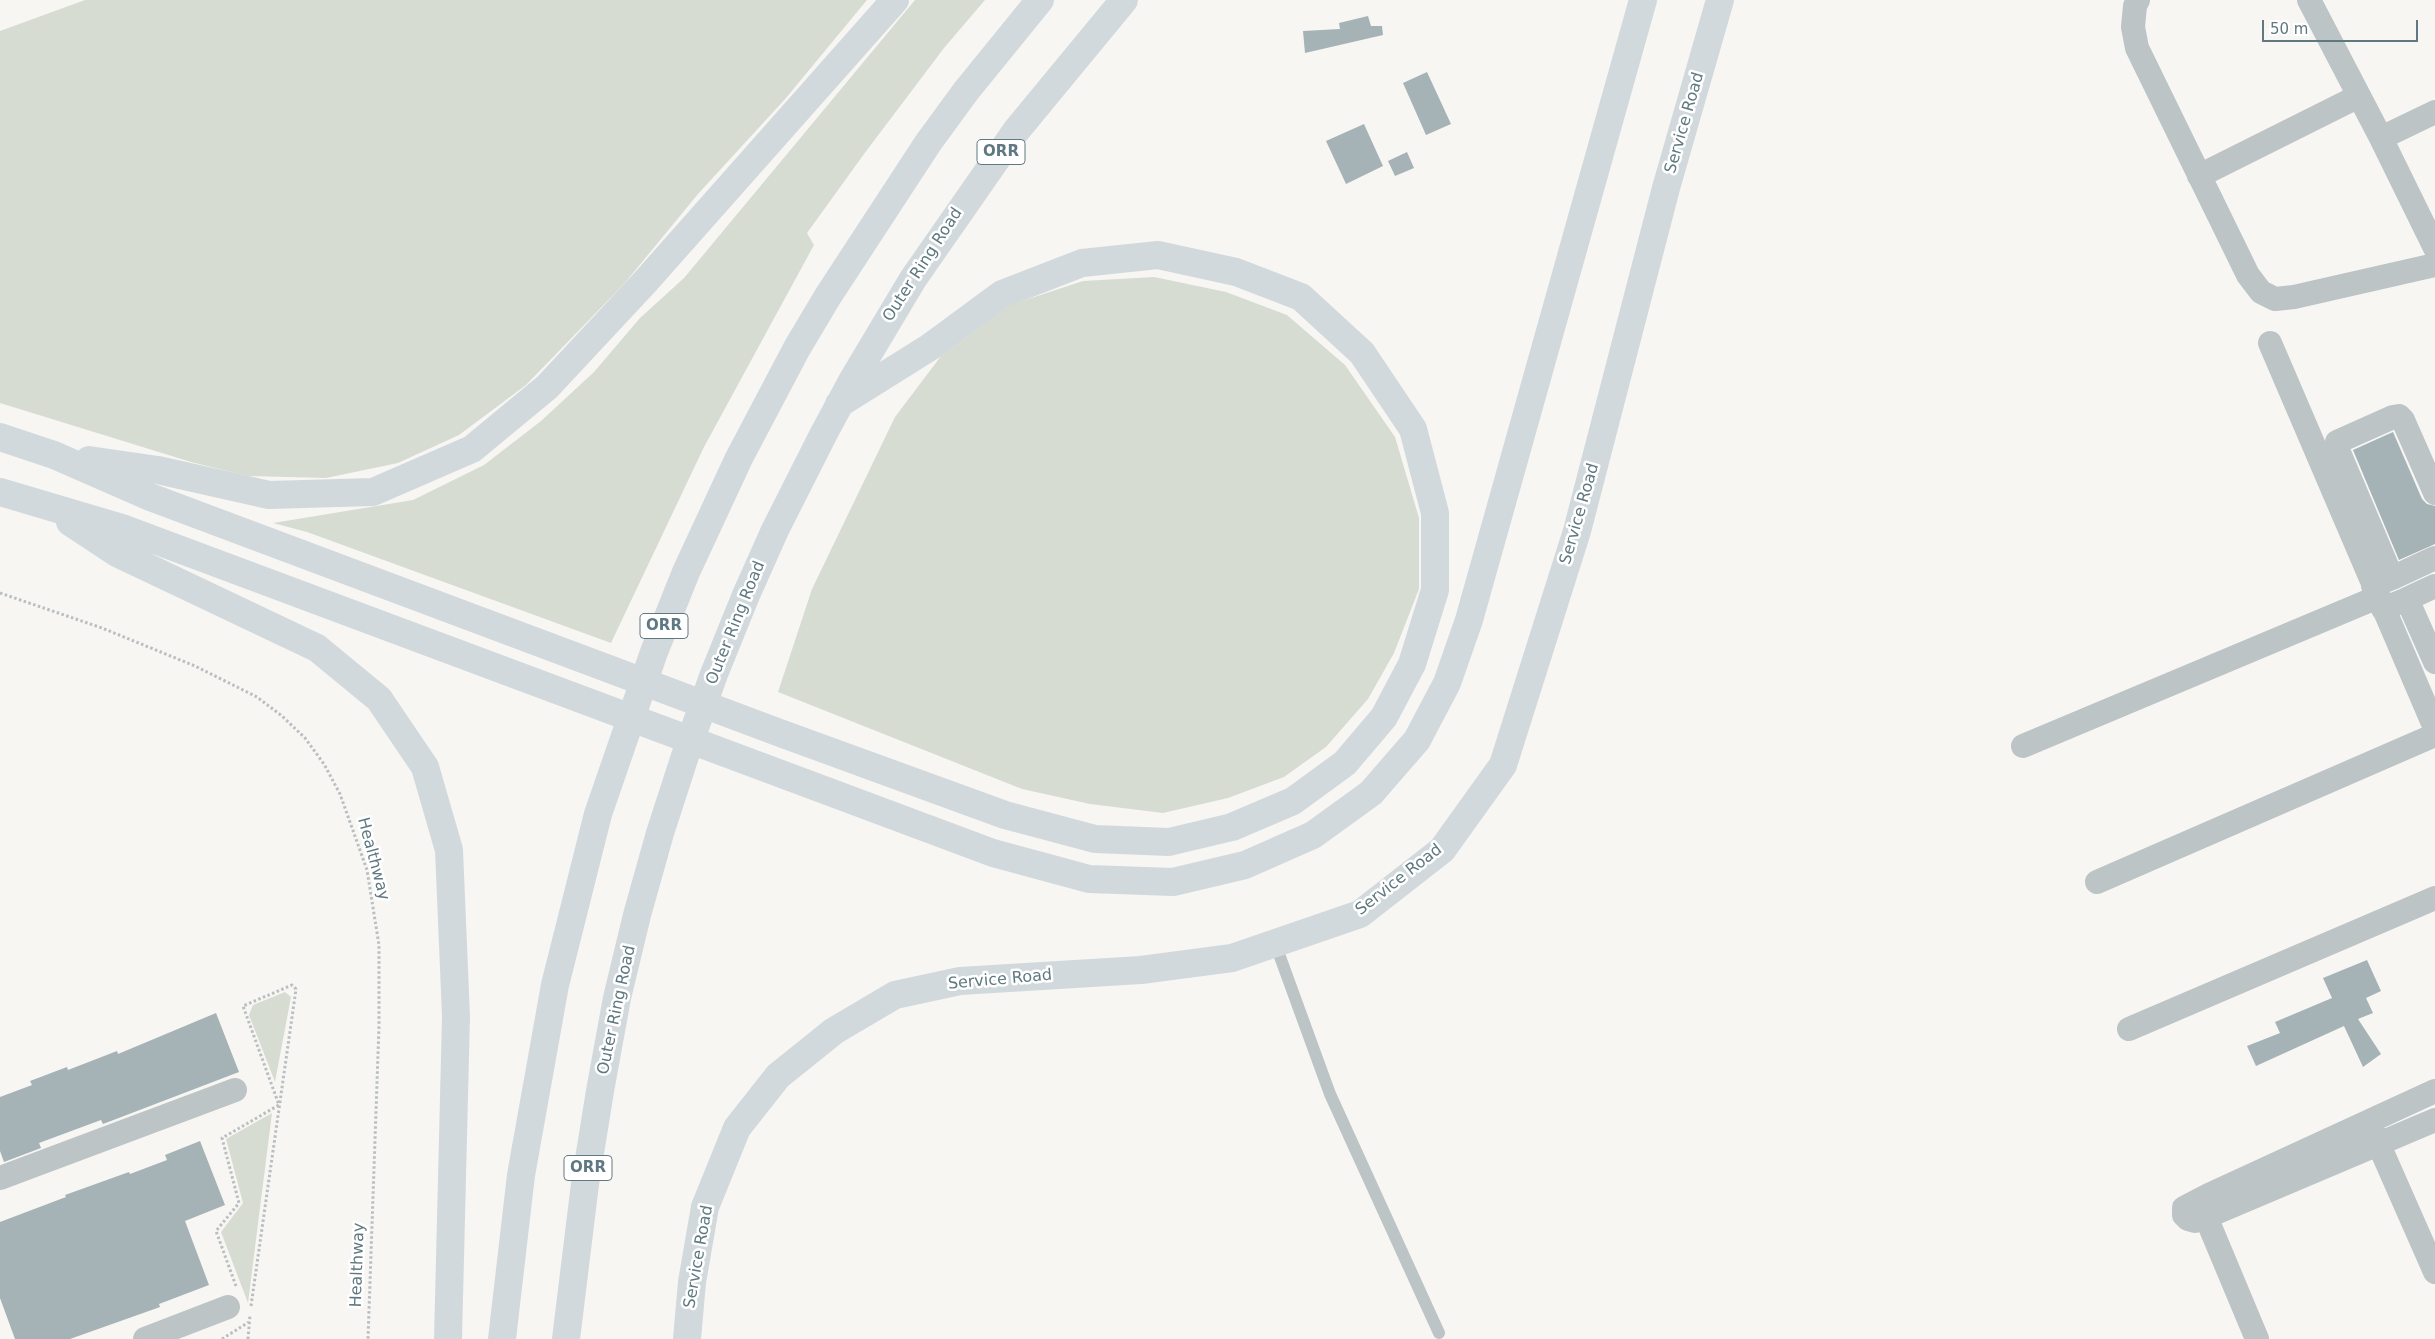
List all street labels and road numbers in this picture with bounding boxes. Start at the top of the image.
street label: Service Road [1661,70,1709,176]
road number: ORR [977,140,1025,164]
street label: Outer Ring Road [879,205,967,325]
street label: Service Road [1556,461,1604,567]
street label: Outer Ring Road [702,558,770,688]
road number: ORR [640,614,688,638]
street label: Healthway [353,816,393,902]
street label: Service Road [1352,840,1446,920]
street label: Outer Ring Road [594,944,640,1076]
street label: Service Road [947,966,1053,994]
road number: ORR [564,1156,612,1180]
street label: Service Road [680,1204,718,1310]
street label: Healthway [347,1222,369,1308]

